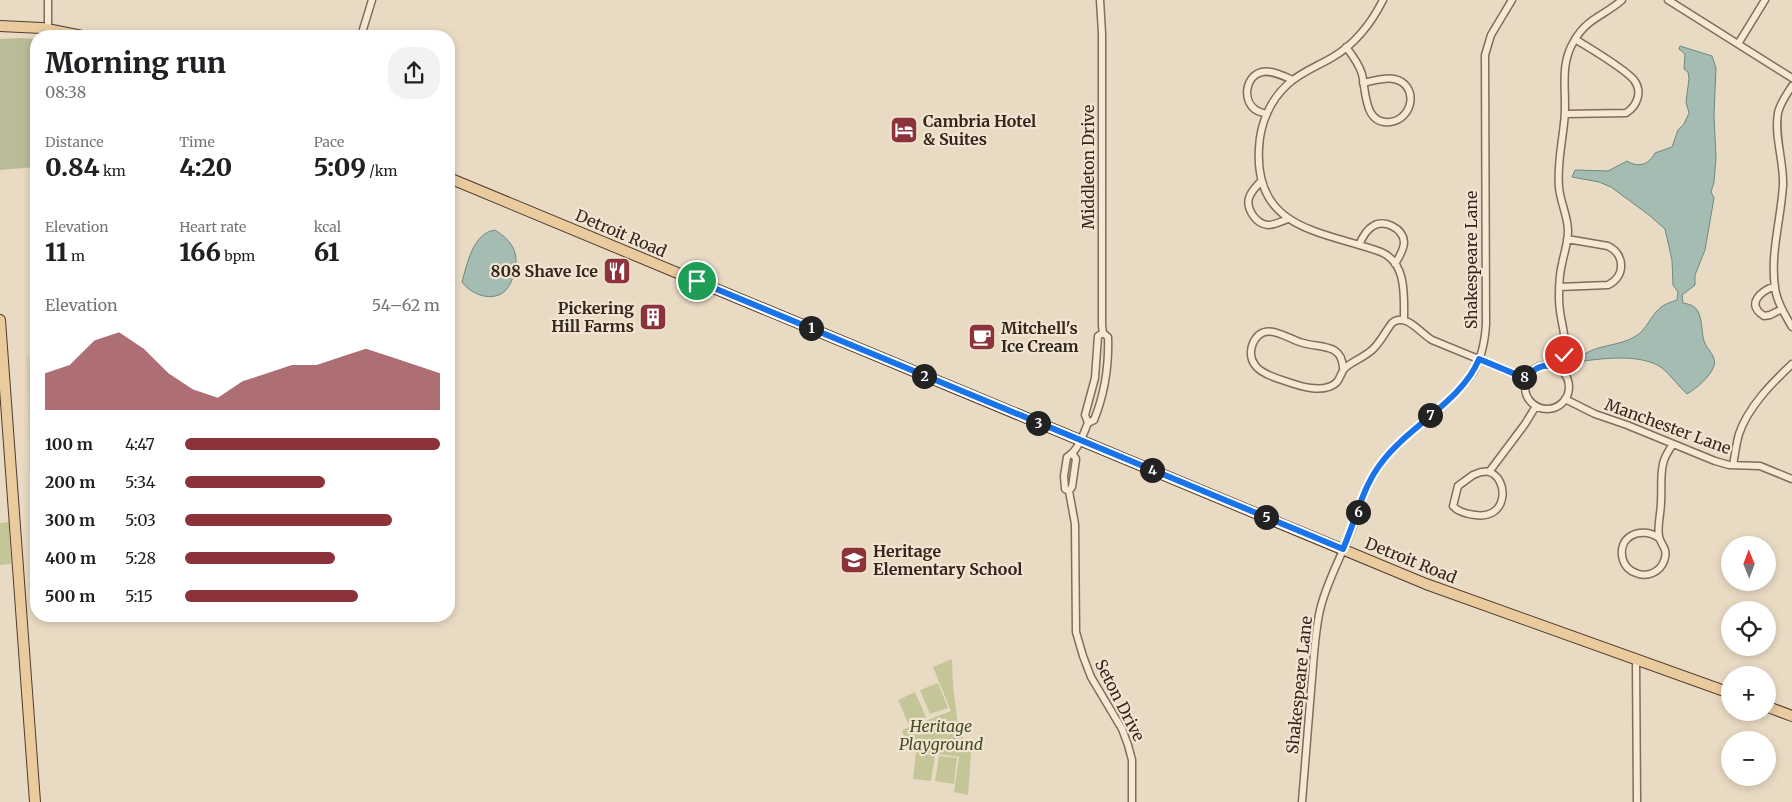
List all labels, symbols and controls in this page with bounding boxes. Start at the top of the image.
text: Morning run [45,45,226,81]
button: share [388,47,440,99]
text: 08:38 [45,82,86,102]
street label: Middleton Drive [1078,105,1098,229]
place label: Cambria Hotel & Suites [923,111,1036,149]
hotel icon: Cambria Hotel & Suites [889,115,919,145]
text: Distance [45,133,104,151]
text: Time [179,133,215,151]
text: Pace [314,133,344,151]
text: 0.84 [45,151,100,183]
text: 4:20 [179,151,232,183]
text: 5:09 [314,151,366,183]
text: km [100,162,126,180]
text: /km [366,162,397,180]
street label: Shakespeare Lane [1461,191,1481,329]
street label: Detroit Road [572,205,670,261]
text: Elevation [45,218,109,236]
text: Heart rate [179,218,246,236]
text: kcal [314,218,341,236]
text: 11 [45,236,68,268]
text: 166 [179,236,221,268]
text: 61 [314,236,339,268]
text: m [68,247,85,265]
text: bpm [221,247,255,265]
restaurant icon: 808 Shave Ice [602,256,632,286]
pin [676,260,718,302]
place label: 808 Shave Ice [491,261,598,281]
icon: arrive [683,267,711,295]
text: Elevation [45,295,118,315]
text: 54–62 m [372,295,440,315]
place label: Pickering Hill Farms [551,298,634,336]
building icon: Pickering Hill Farms [638,302,668,332]
pin: 1 [798,316,824,340]
place label: Mitchell's Ice Cream [1001,318,1079,356]
text: 1 [808,319,815,337]
cafe icon: Mitchell's Ice Cream [967,322,997,352]
pin [1543,334,1585,376]
icon: check [1550,341,1578,369]
pin: 2 [912,364,936,388]
pin: 8 [1512,364,1536,390]
text: 2 [920,367,929,385]
text: 8 [1520,368,1529,386]
street label: Manchester Lane [1602,394,1734,458]
pin: 7 [1418,402,1442,428]
text: 7 [1426,406,1435,424]
pin: 3 [1026,410,1050,436]
text: 3 [1034,414,1043,432]
text: 100 m [45,434,93,454]
text: 4:47 [125,434,155,454]
pin: 4 [1140,458,1164,482]
text: 4 [1148,461,1157,479]
text: 200 m [45,472,95,492]
text: 5:34 [125,472,156,492]
pin: 6 [1346,500,1370,524]
text: 6 [1354,503,1363,521]
pin: 5 [1254,504,1278,530]
text: 5 [1262,508,1271,526]
text: 300 m [45,510,95,530]
text: 5:03 [125,510,156,530]
street label: Detroit Road [1362,533,1460,588]
north arrow [1721,536,1776,591]
map controls [1721,536,1776,786]
place label: Heritage Elementary School [873,541,1022,579]
school or university icon: Heritage Elementary School [839,545,869,575]
text: 400 m [45,548,96,568]
text: 5:28 [125,548,156,568]
text: 500 m [45,586,95,606]
text: 5:15 [125,586,153,606]
button: locate [1721,601,1776,656]
street label: Shakespeare Lane [1282,615,1316,755]
street label: Seton Drive [1091,656,1149,744]
button: + [1721,666,1776,721]
park label: Heritage Playground [899,716,984,754]
button: − [1721,731,1776,786]

